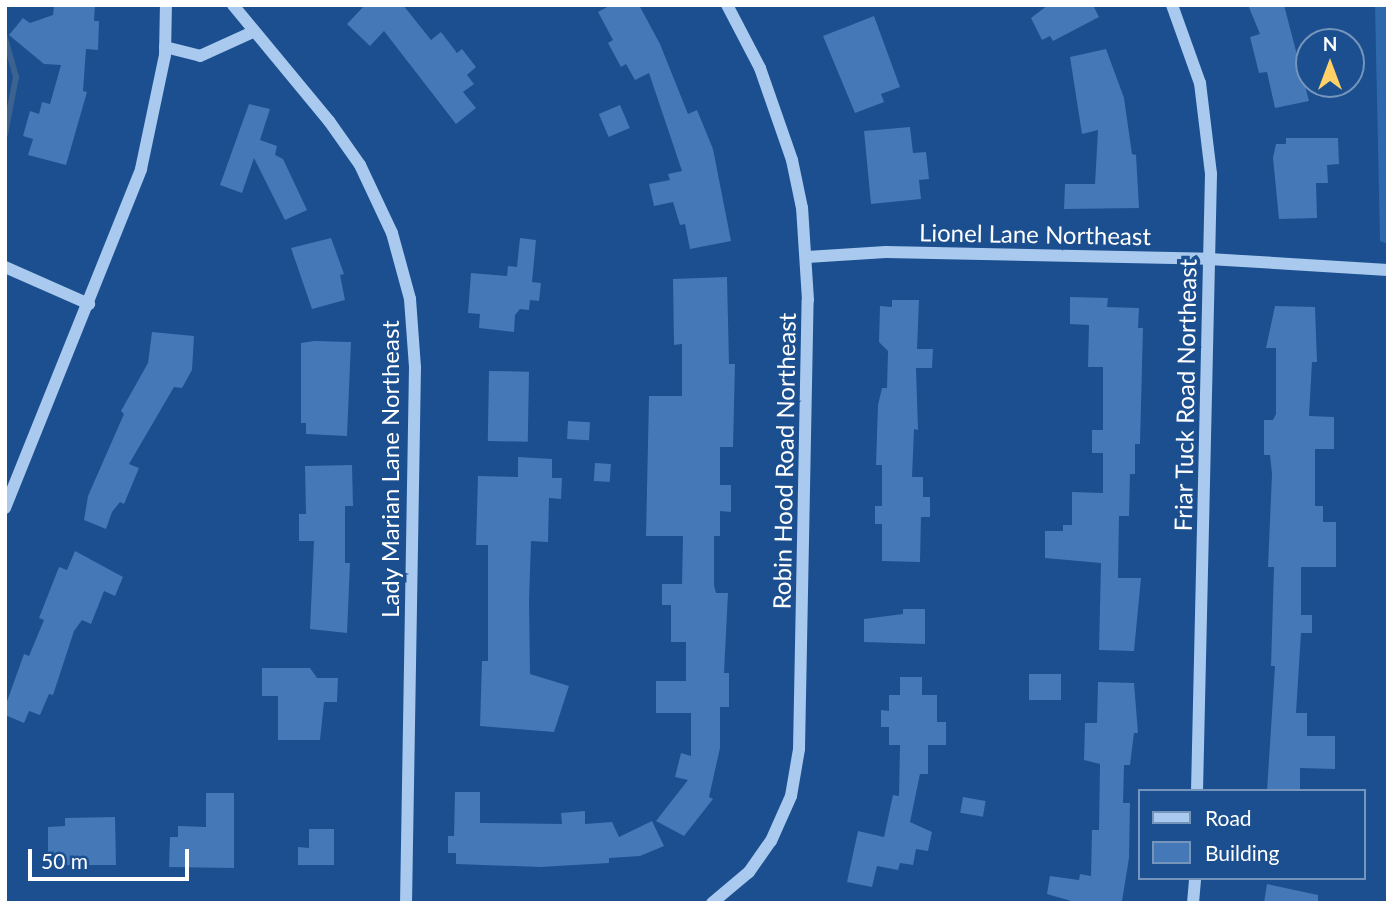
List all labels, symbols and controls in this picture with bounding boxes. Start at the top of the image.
north arrow [1295,28,1365,98]
text: N [1323,32,1337,55]
street label: Lionel Lane Northeast [919,218,1151,250]
street label: Friar Tuck Road Northeast [1168,258,1202,532]
street label: Robin Hood Road Northeast [767,312,801,610]
street label: Lady Marian Lane Northeast [376,320,404,618]
legend [1138,789,1365,880]
text: Road [1205,805,1252,830]
scale bar [32,834,192,878]
text: Building [1205,840,1280,865]
text: 50 m [41,848,88,873]

